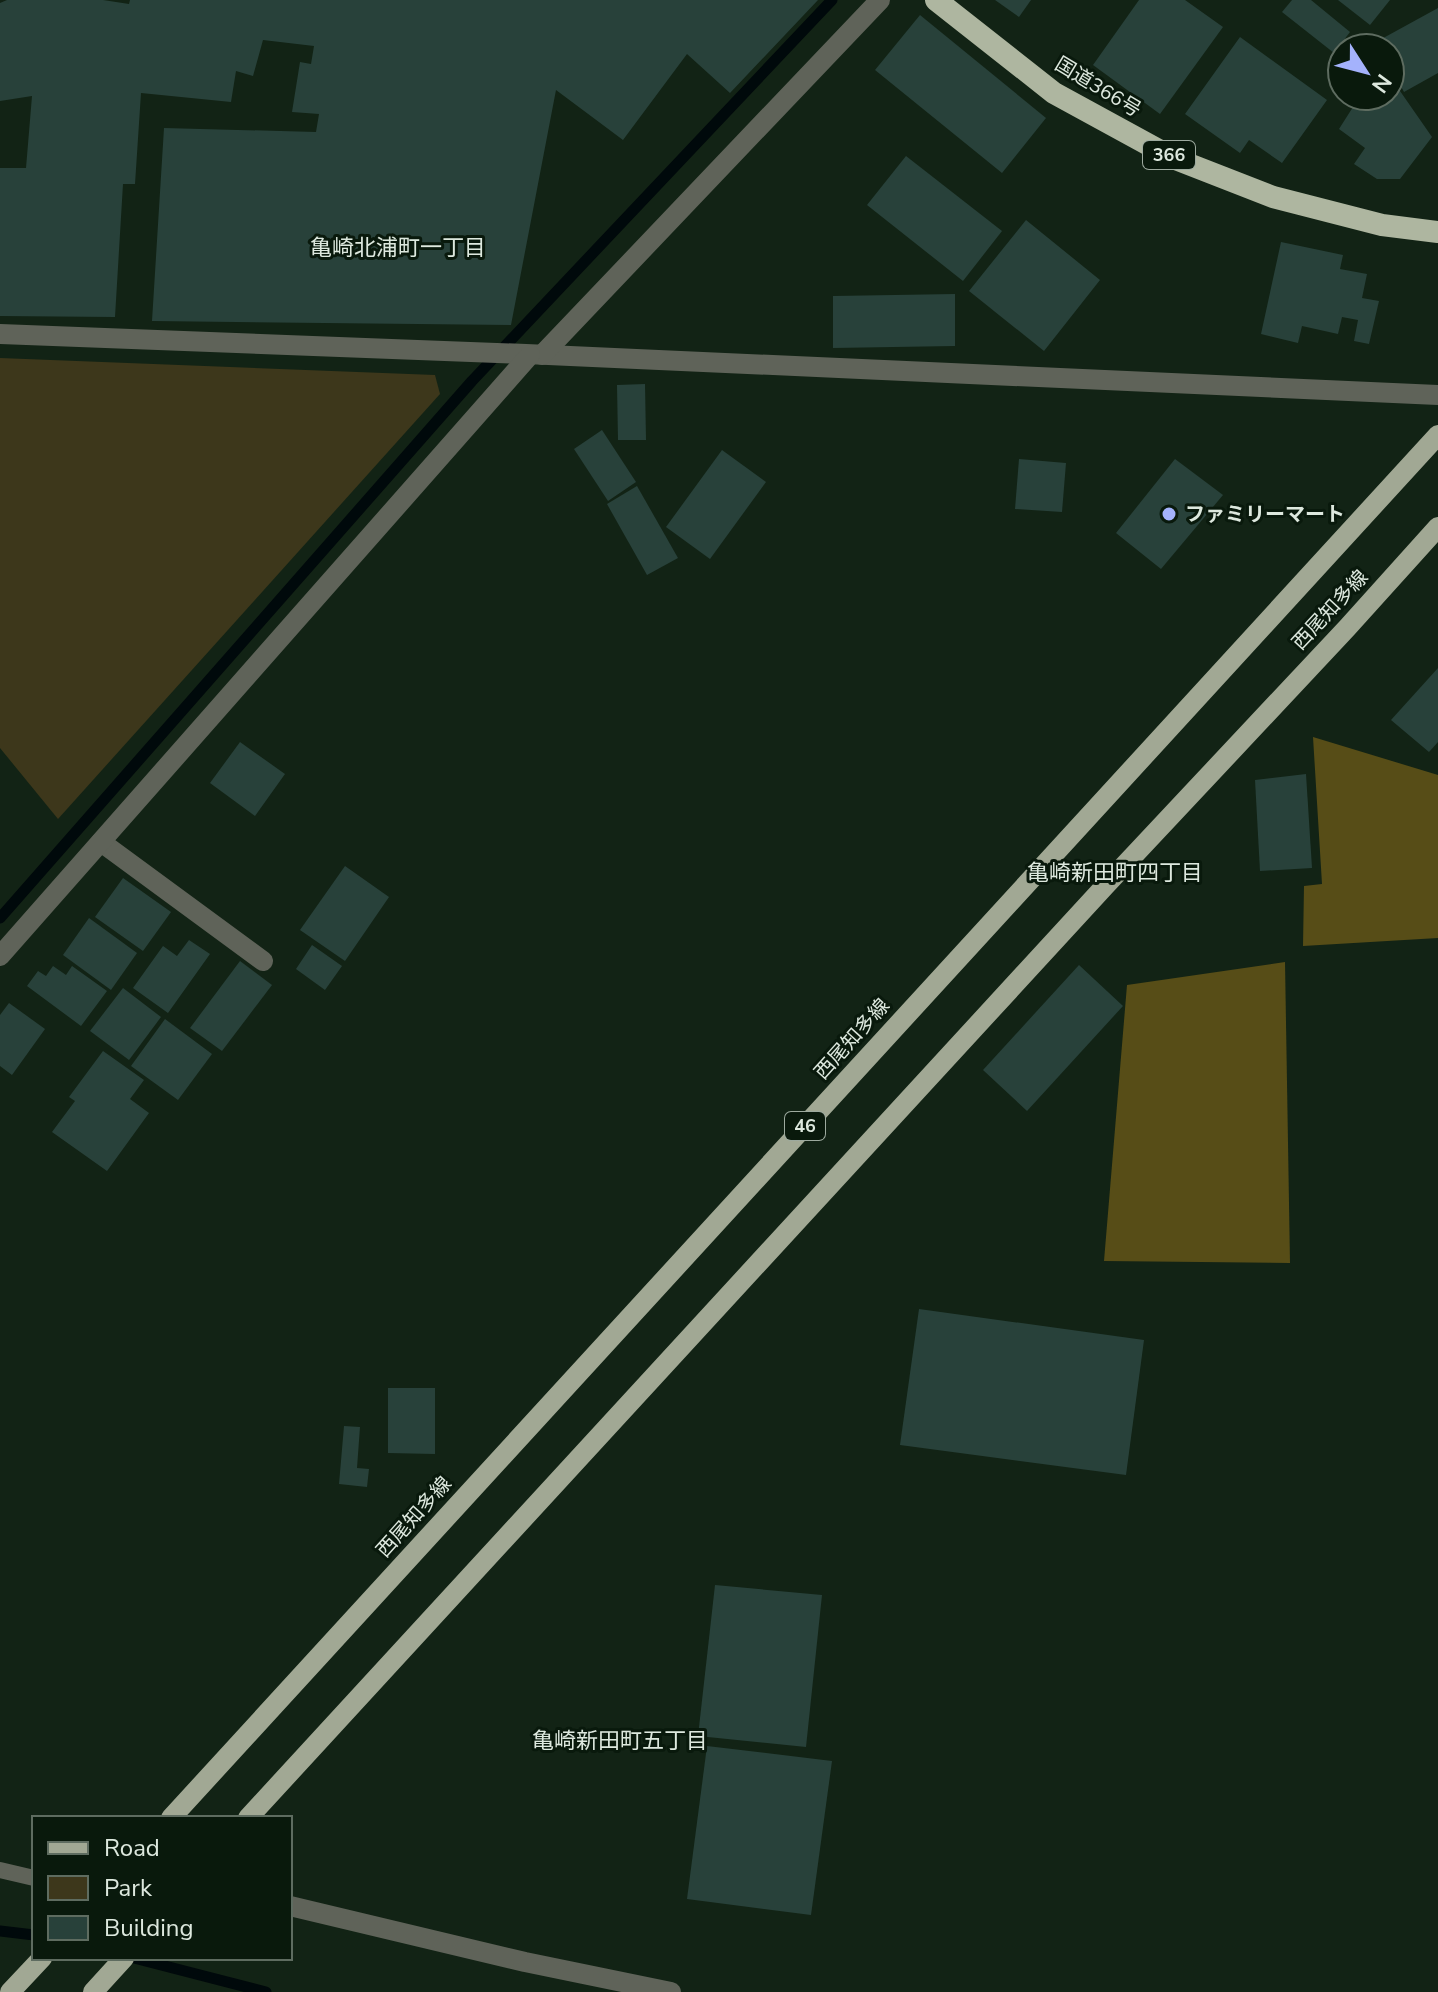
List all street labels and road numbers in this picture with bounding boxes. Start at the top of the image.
street label: 国道366号 [1050,51,1146,123]
road number: 366 [1143,141,1195,169]
street label: 西尾知多線 [1286,564,1374,656]
street label: 西尾知多線 [809,993,895,1085]
road number: 46 [785,1112,825,1140]
street label: 西尾知多線 [371,1471,457,1563]

